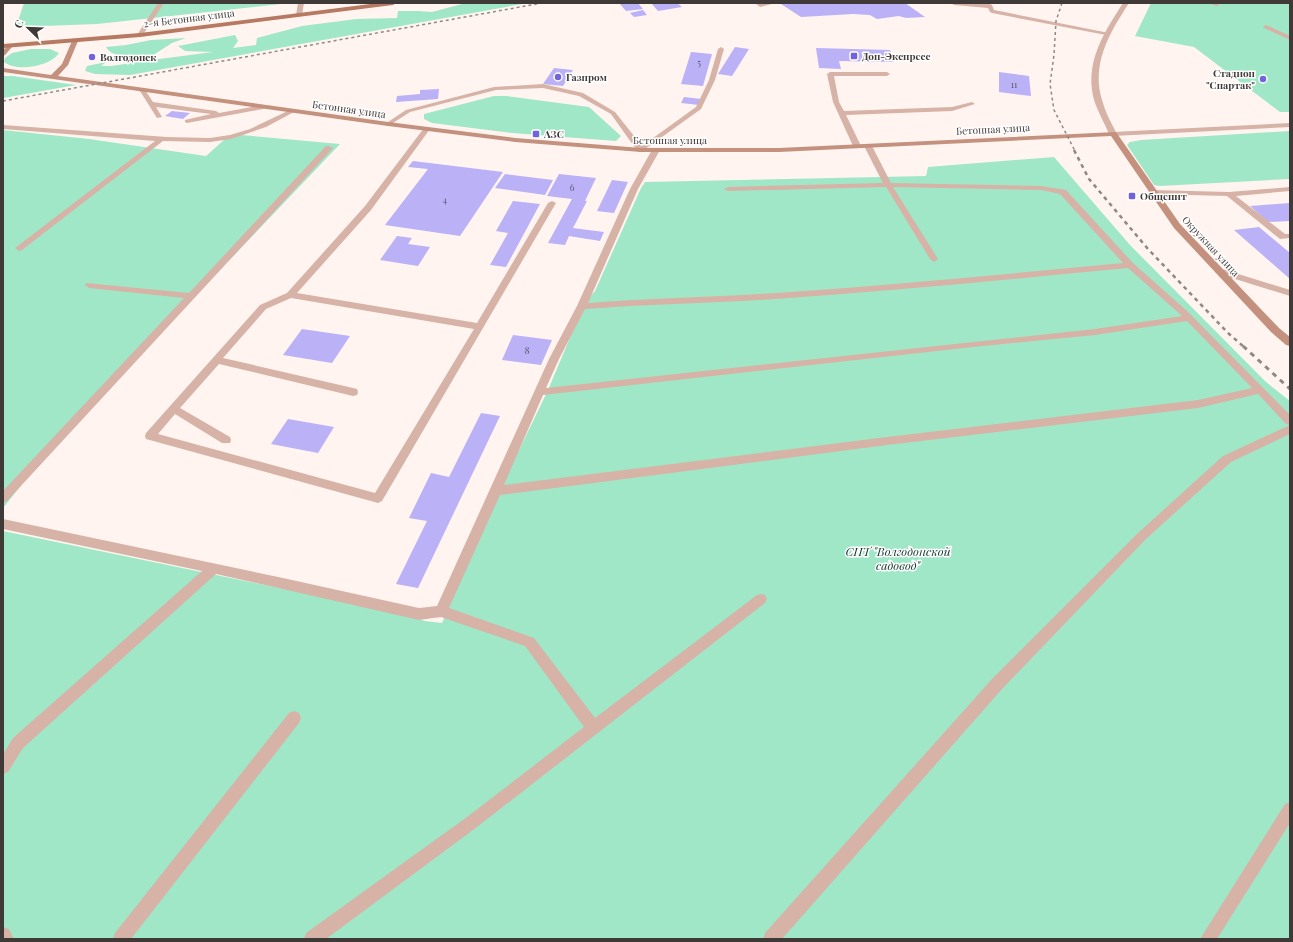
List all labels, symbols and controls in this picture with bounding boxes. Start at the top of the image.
street label: 2-я Бетонная улица [143,5,235,31]
north arrow [8,8,48,48]
text: С [10,17,27,30]
place label: Дон-Экспресс [862,49,930,63]
place label: Волгодонск [100,50,157,64]
marker: Дон-Экспресс [849,51,859,61]
marker: Волгодонск [87,52,97,62]
house number: 5 [697,56,701,68]
place label: Стадион "Спартак" [1206,66,1256,92]
place label: Газпром [566,70,608,84]
marker: Газпром [553,72,563,82]
marker: Стадион "Спартак" [1258,74,1268,84]
house number: 11 [1011,78,1018,90]
street label: Бетонная улица [311,97,387,121]
street label: Бетонная улица [956,120,1030,138]
place label: АЗС [543,127,564,141]
marker: АЗС [531,129,541,139]
street label: Бетонная улица [633,133,707,147]
house number: 6 [570,181,575,193]
place label: Общепит [1140,189,1187,203]
marker: Общепит [1127,191,1137,201]
house number: 4 [443,193,448,205]
street label: Окружная улица [1179,213,1243,279]
house number: 8 [524,343,530,357]
park label: СНТ "Волгодонской садовод" [845,543,951,573]

